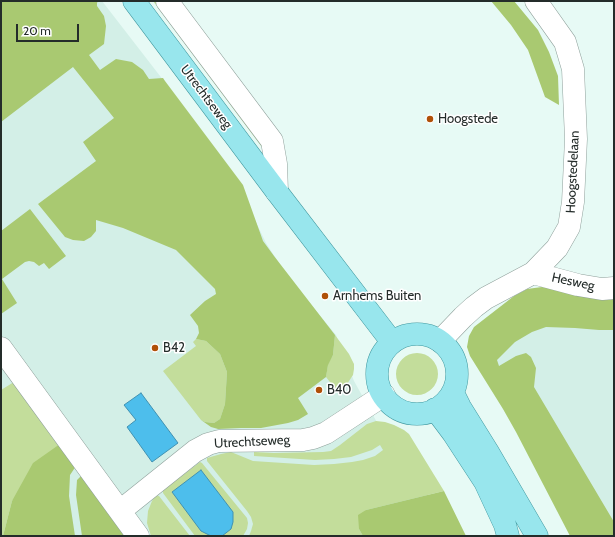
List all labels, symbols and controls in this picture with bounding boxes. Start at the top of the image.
scale bar [18,16,81,42]
text: 20 m [23,23,51,38]
street label: Utrechtseweg [177,62,235,132]
place label: Hoogstede [438,111,498,127]
marker: Hoogstede [425,114,435,124]
street label: Hoogstedelaan [563,130,583,214]
street label: Hesweg [550,270,596,294]
place label: Arnhems Buiten [333,288,421,304]
marker: Arnhems Buiten [320,291,330,301]
place label: B42 [163,340,185,356]
marker: B42 [150,343,160,353]
place label: B40 [327,382,351,398]
marker: B40 [314,385,324,395]
street label: Utrechtseweg [214,432,290,452]

